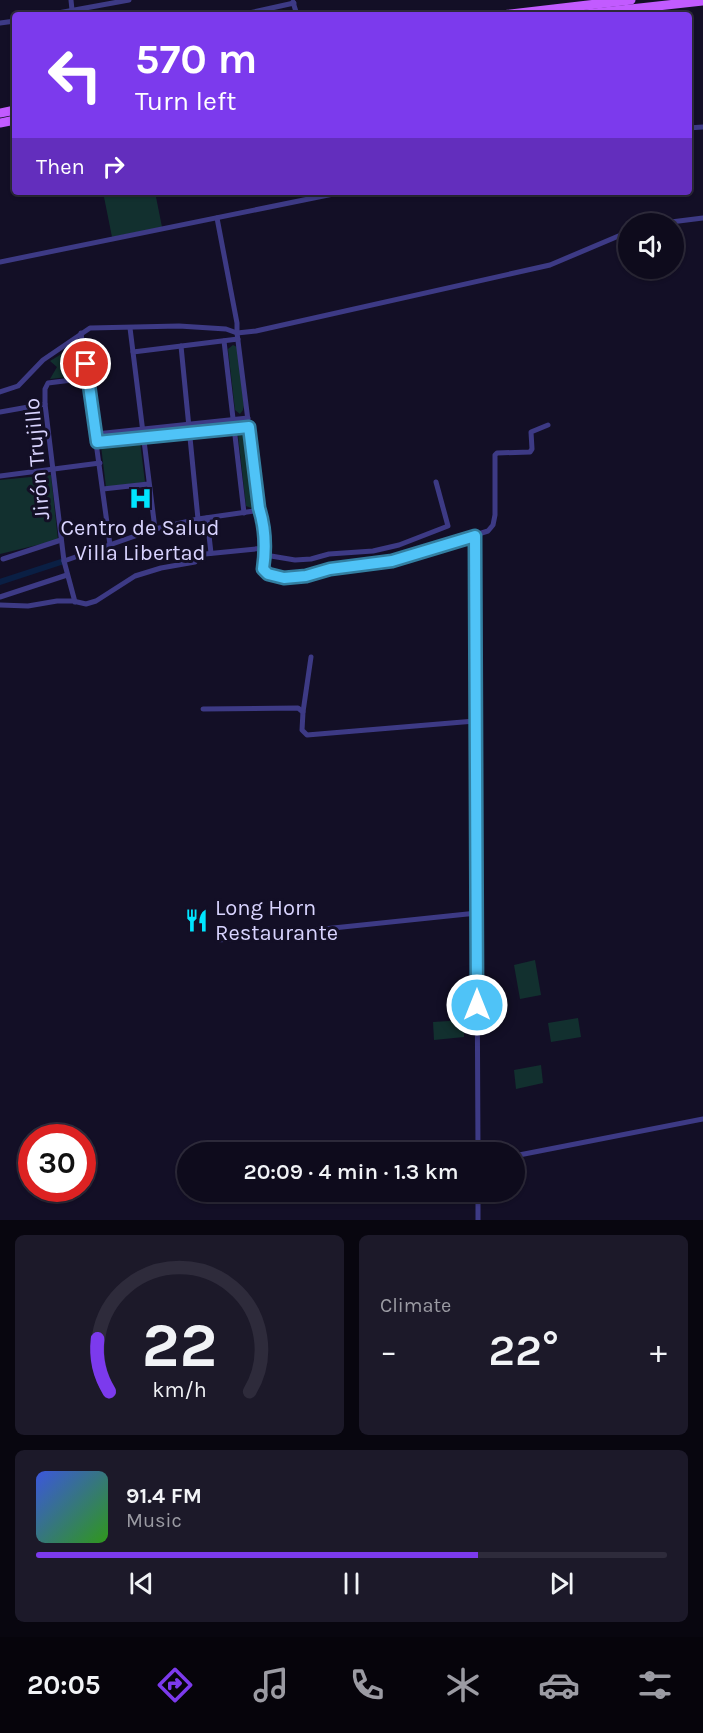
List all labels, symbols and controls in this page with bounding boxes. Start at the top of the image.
text: 570 m [135,34,257,84]
icon: left [36,36,114,114]
text: Turn left [135,85,236,117]
icon: right [97,150,130,183]
text: Then [36,154,85,180]
map controls [618,213,684,279]
button: sound [618,213,684,279]
pin [60,338,111,389]
icon: arrive [69,347,102,380]
street label: Jirón Trujillo [19,397,55,521]
hospital icon: Centro de Salud Villa Libertad [127,486,153,512]
place label: Centro de Salud Villa Libertad [60,515,220,566]
place label: Long Horn Restaurante [215,895,338,946]
restaurant icon: Long Horn Restaurante [184,908,210,934]
position arrow [445,973,509,1037]
speed limit sign: 30 [18,1124,96,1202]
text: 20:09 · 4 min · 1.3 km [244,1159,458,1185]
text: Climate [380,1294,451,1317]
text: 22 [142,1309,217,1382]
text: 22° [488,1324,559,1376]
text: − [380,1332,397,1370]
text: + [650,1332,667,1370]
text: km/h [152,1377,207,1402]
text: 91.4 FM [126,1483,202,1509]
text: Music [126,1509,182,1532]
icon: previous [125,1567,158,1600]
icon: pause [335,1567,368,1600]
icon: next [545,1567,578,1600]
icon: directions [154,1664,196,1706]
icon: music [250,1664,292,1706]
icon: phone [346,1664,388,1706]
icon: climate [442,1664,484,1706]
icon: car [538,1664,580,1706]
icon: filters [634,1664,676,1706]
text: 20:05 [27,1669,100,1701]

